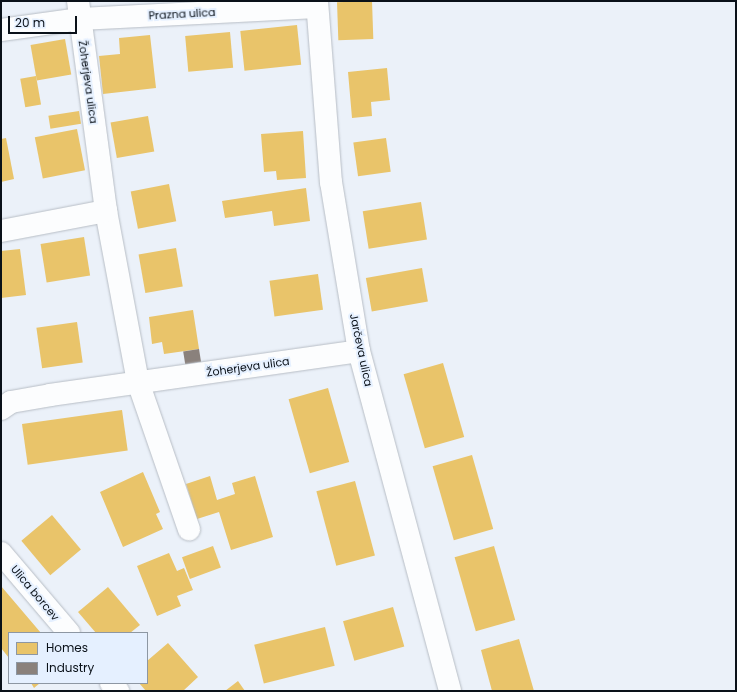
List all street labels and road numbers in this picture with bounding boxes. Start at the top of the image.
street label: Prazna ulica [148,6,216,22]
street label: Žoherjeva ulica [76,40,100,124]
street label: Jarčeva ulica [347,312,375,388]
street label: Žoherjeva ulica [206,355,290,379]
street label: Ulica borcev [8,563,62,623]

